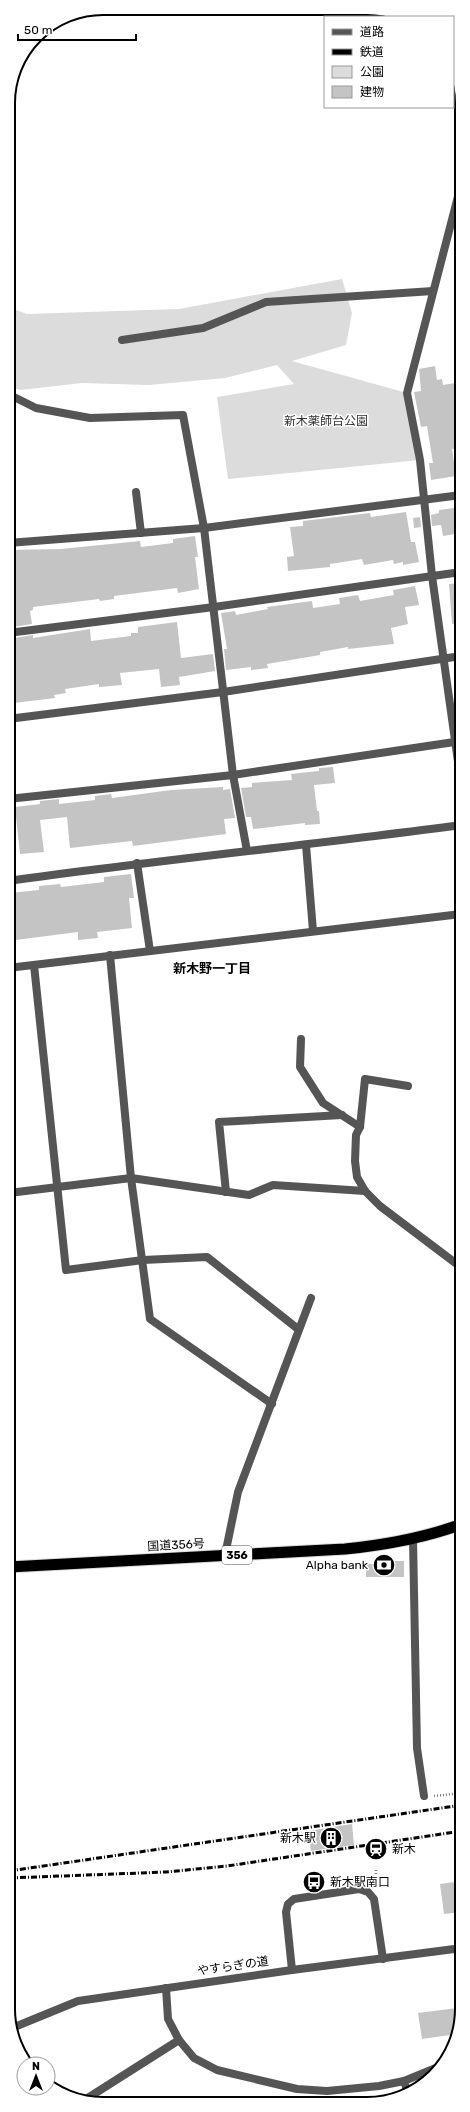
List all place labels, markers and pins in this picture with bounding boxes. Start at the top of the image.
bank icon: Alpha bank [371,1552,397,1578]
place label: Alpha bank [306,1558,369,1572]
building icon: 新木駅 [318,1825,344,1851]
place label: 新木駅 [280,1831,316,1845]
station icon: 新木 [363,1836,389,1862]
place label: 新木 [392,1842,416,1856]
bus stop icon: 新木駅南口 [301,1869,327,1895]
place label: 新木駅南口 [330,1875,390,1889]

